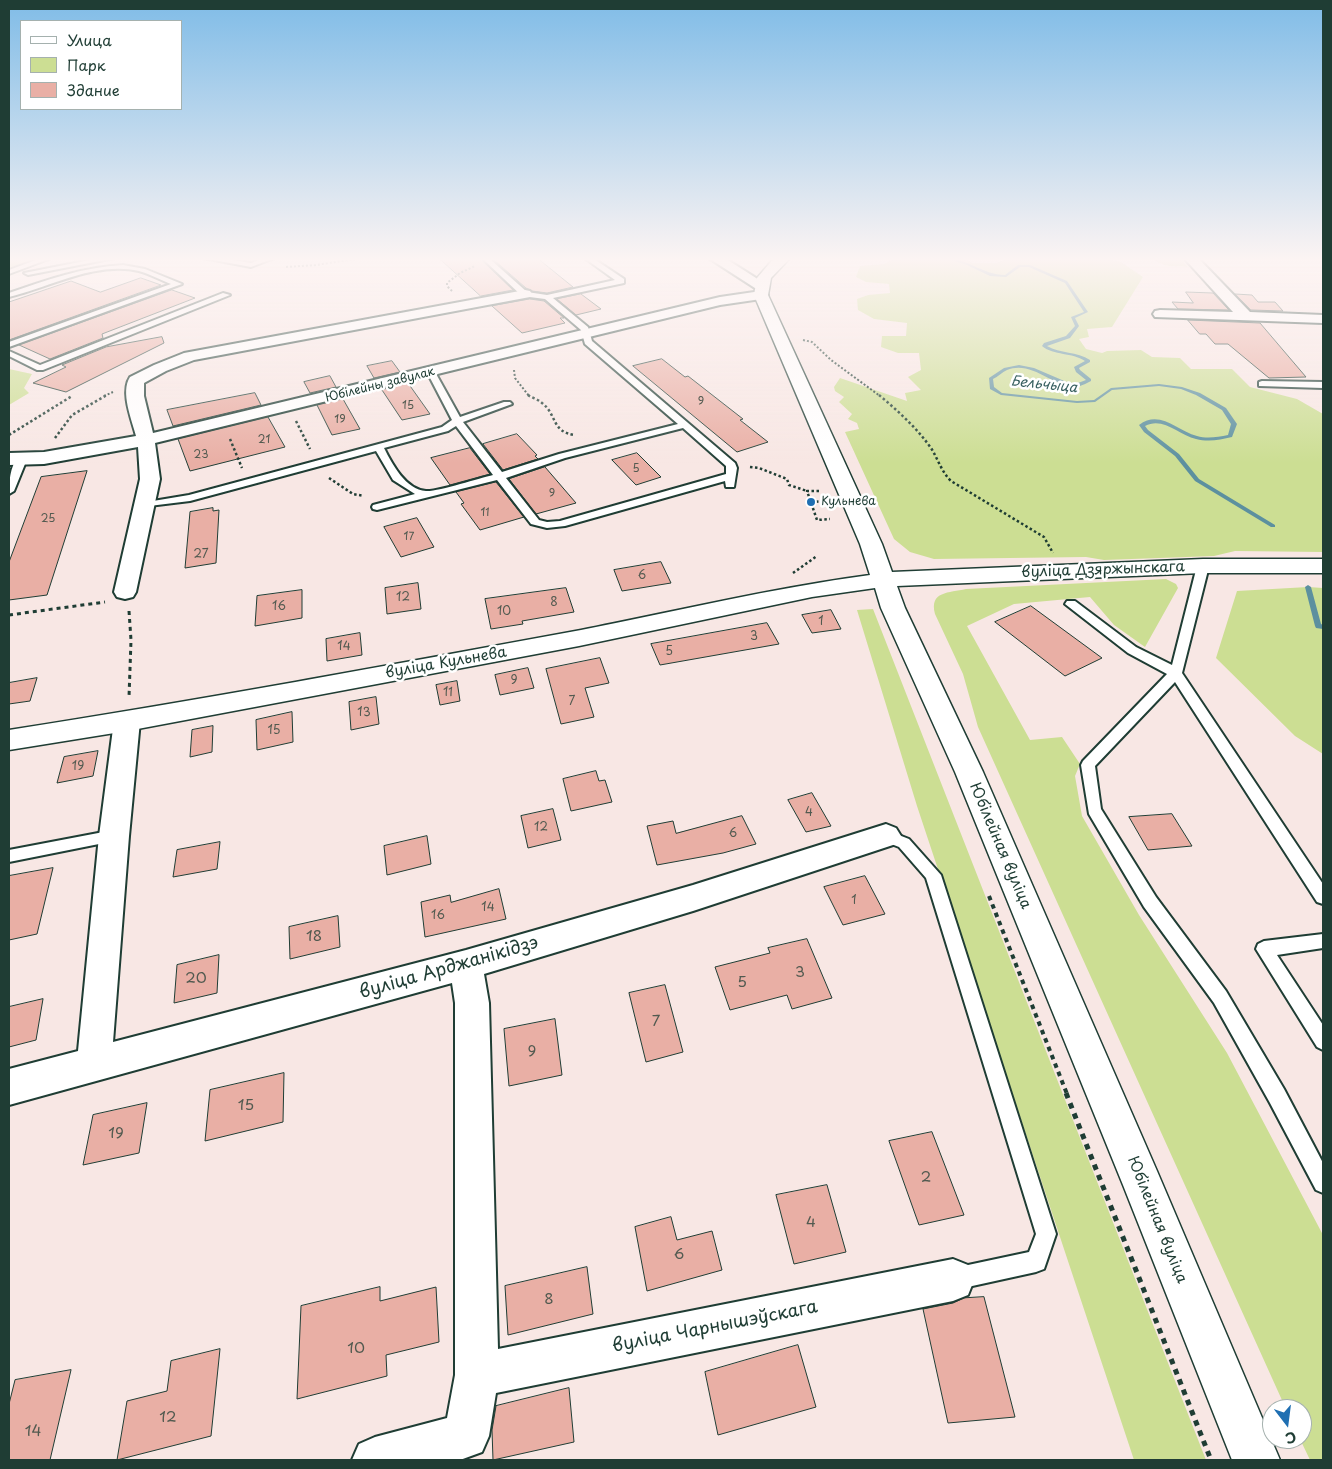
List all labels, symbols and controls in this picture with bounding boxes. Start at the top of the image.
legend [20,20,182,110]
text: Улица [67,28,112,51]
text: Парк [67,53,106,76]
text: Здание [67,78,120,101]
street label: Юбілейны завулак [324,364,436,406]
water label: Бельчыца [1010,373,1078,397]
house number: 9 [698,395,704,409]
house number: 15 [402,399,414,413]
house number: 19 [334,413,346,427]
house number: 21 [258,433,270,447]
house number: 23 [194,448,208,462]
house number: 5 [632,462,640,476]
house number: 9 [549,487,555,501]
place label: Кульнева [821,495,876,509]
marker: Кульнева [805,496,817,508]
house number: 11 [480,506,490,520]
house number: 25 [41,512,55,526]
house number: 17 [404,530,414,544]
house number: 27 [194,548,208,562]
street label: вуліца Дзяржынскага [1021,558,1185,582]
house number: 6 [638,569,646,583]
house number: 12 [396,591,410,605]
house number: 8 [550,596,558,610]
house number: 16 [272,600,286,614]
house number: 10 [497,605,511,619]
house number: 1 [818,615,824,629]
house number: 3 [750,630,758,644]
house number: 14 [337,640,351,654]
street label: вуліца Кульнева [384,643,508,683]
house number: 5 [665,645,673,659]
house number: 9 [510,674,518,688]
house number: 11 [443,686,453,700]
house number: 7 [569,695,575,709]
house number: 13 [357,706,371,720]
house number: 15 [267,724,281,738]
house number: 19 [72,760,84,774]
street label: Юбілейная вуліца [965,780,1035,912]
house number: 4 [805,806,813,820]
house number: 12 [534,821,548,835]
house number: 6 [729,827,737,841]
house number: 1 [851,894,857,908]
house number: 14 [481,901,495,915]
house number: 16 [431,909,445,923]
house number: 18 [306,928,322,946]
street label: вуліца Арджанікідзэ [357,932,541,1004]
house number: 3 [795,964,805,982]
house number: 20 [185,970,207,988]
house number: 5 [737,974,747,992]
house number: 7 [652,1013,660,1031]
house number: 9 [528,1043,536,1061]
house number: 15 [238,1097,254,1115]
house number: 19 [108,1125,124,1143]
street label: Юбілейная вуліца [1123,1154,1191,1286]
house number: 2 [921,1169,931,1187]
house number: 4 [806,1214,816,1232]
house number: 6 [674,1246,684,1264]
house number: 8 [544,1291,554,1309]
street label: вуліца Чарнышэўскага [611,1296,819,1358]
house number: 10 [347,1340,365,1358]
north arrow [1262,1399,1312,1449]
house number: 12 [159,1409,177,1427]
house number: 14 [25,1423,41,1441]
text: С [1283,1427,1299,1450]

